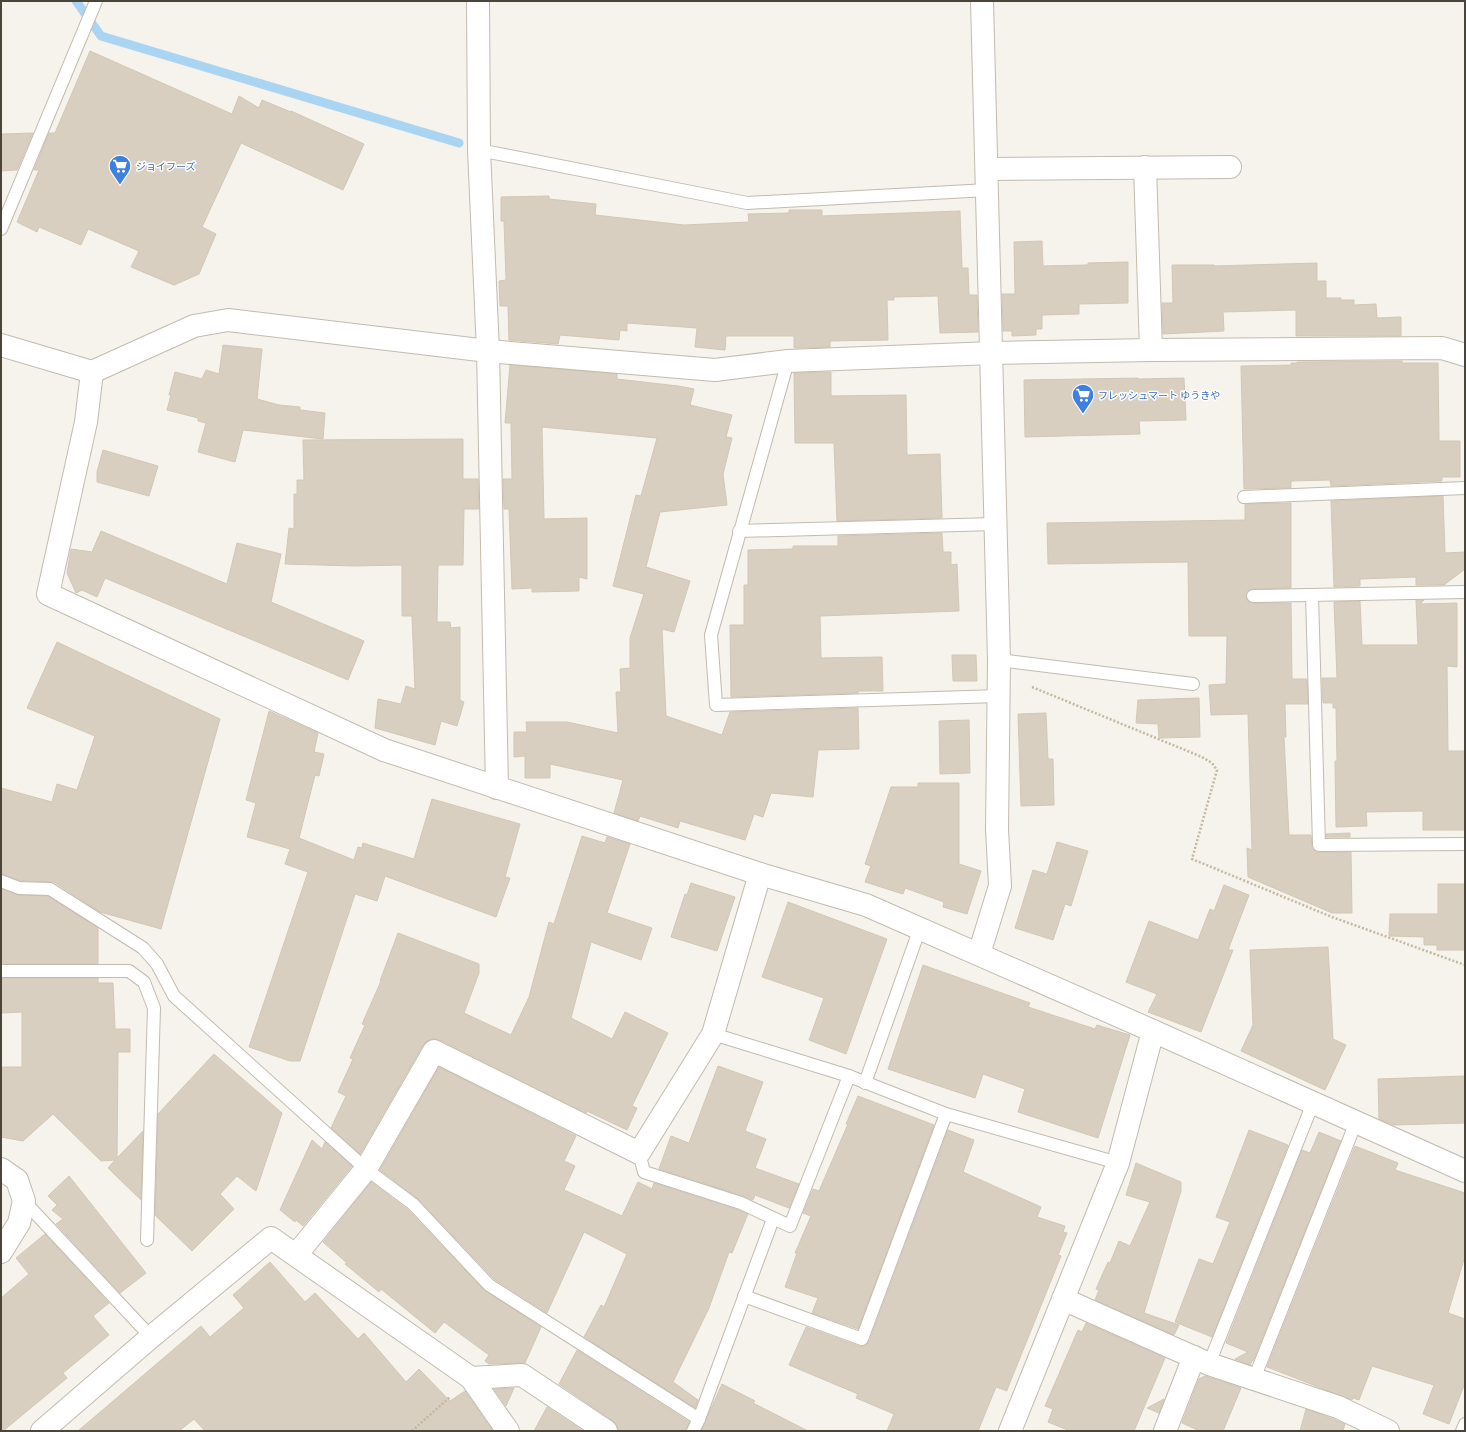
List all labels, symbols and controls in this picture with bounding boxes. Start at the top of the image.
supermarket icon: ジョイフーズ [107,153,133,186]
place label: ジョイフーズ [136,160,196,173]
supermarket icon: フレッシュマート ゆうきや [1070,382,1096,415]
place label: フレッシュマート ゆうきや [1098,389,1220,402]

